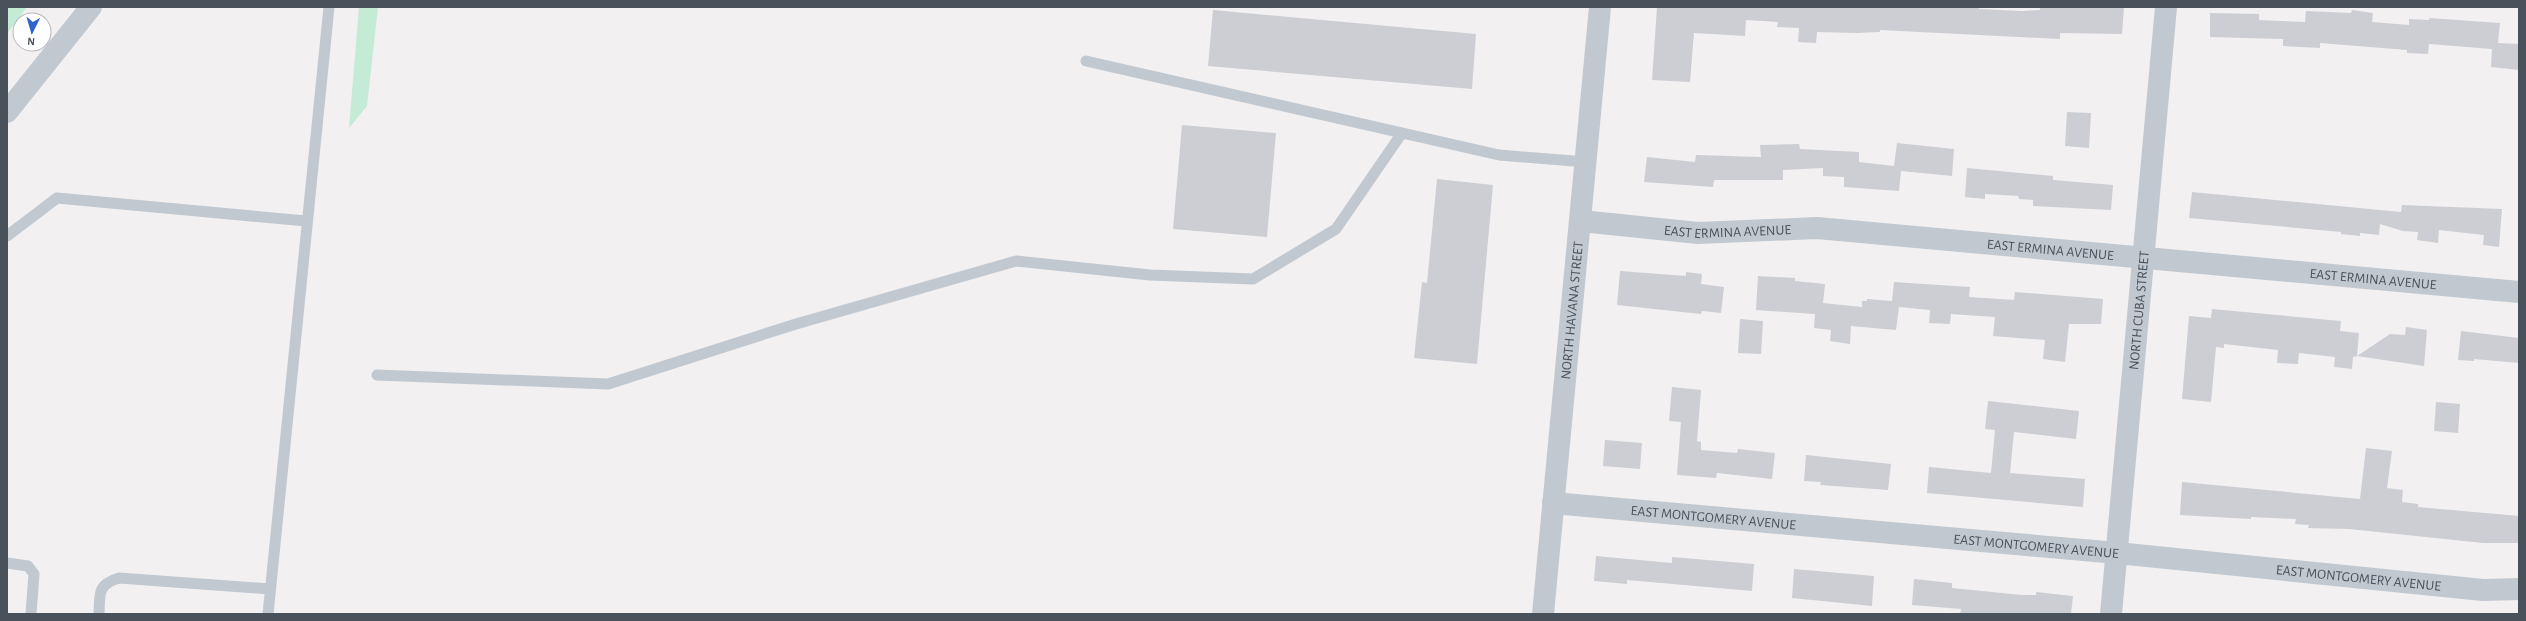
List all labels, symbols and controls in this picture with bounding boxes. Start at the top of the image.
north arrow [12,12,52,52]
text: N [27,36,35,47]
street label: EAST ERMINA AVENUE [1663,223,1792,241]
street label: EAST ERMINA AVENUE [1986,238,2114,263]
street label: NORTH HAVANA STREET [1559,241,1586,380]
street label: NORTH CUBA STREET [2127,250,2152,371]
street label: EAST ERMINA AVENUE [2309,267,2437,292]
street label: EAST MONTGOMERY AVENUE [1630,504,1797,533]
street label: EAST MONTGOMERY AVENUE [1953,533,2119,561]
street label: EAST MONTGOMERY AVENUE [2275,563,2442,594]

